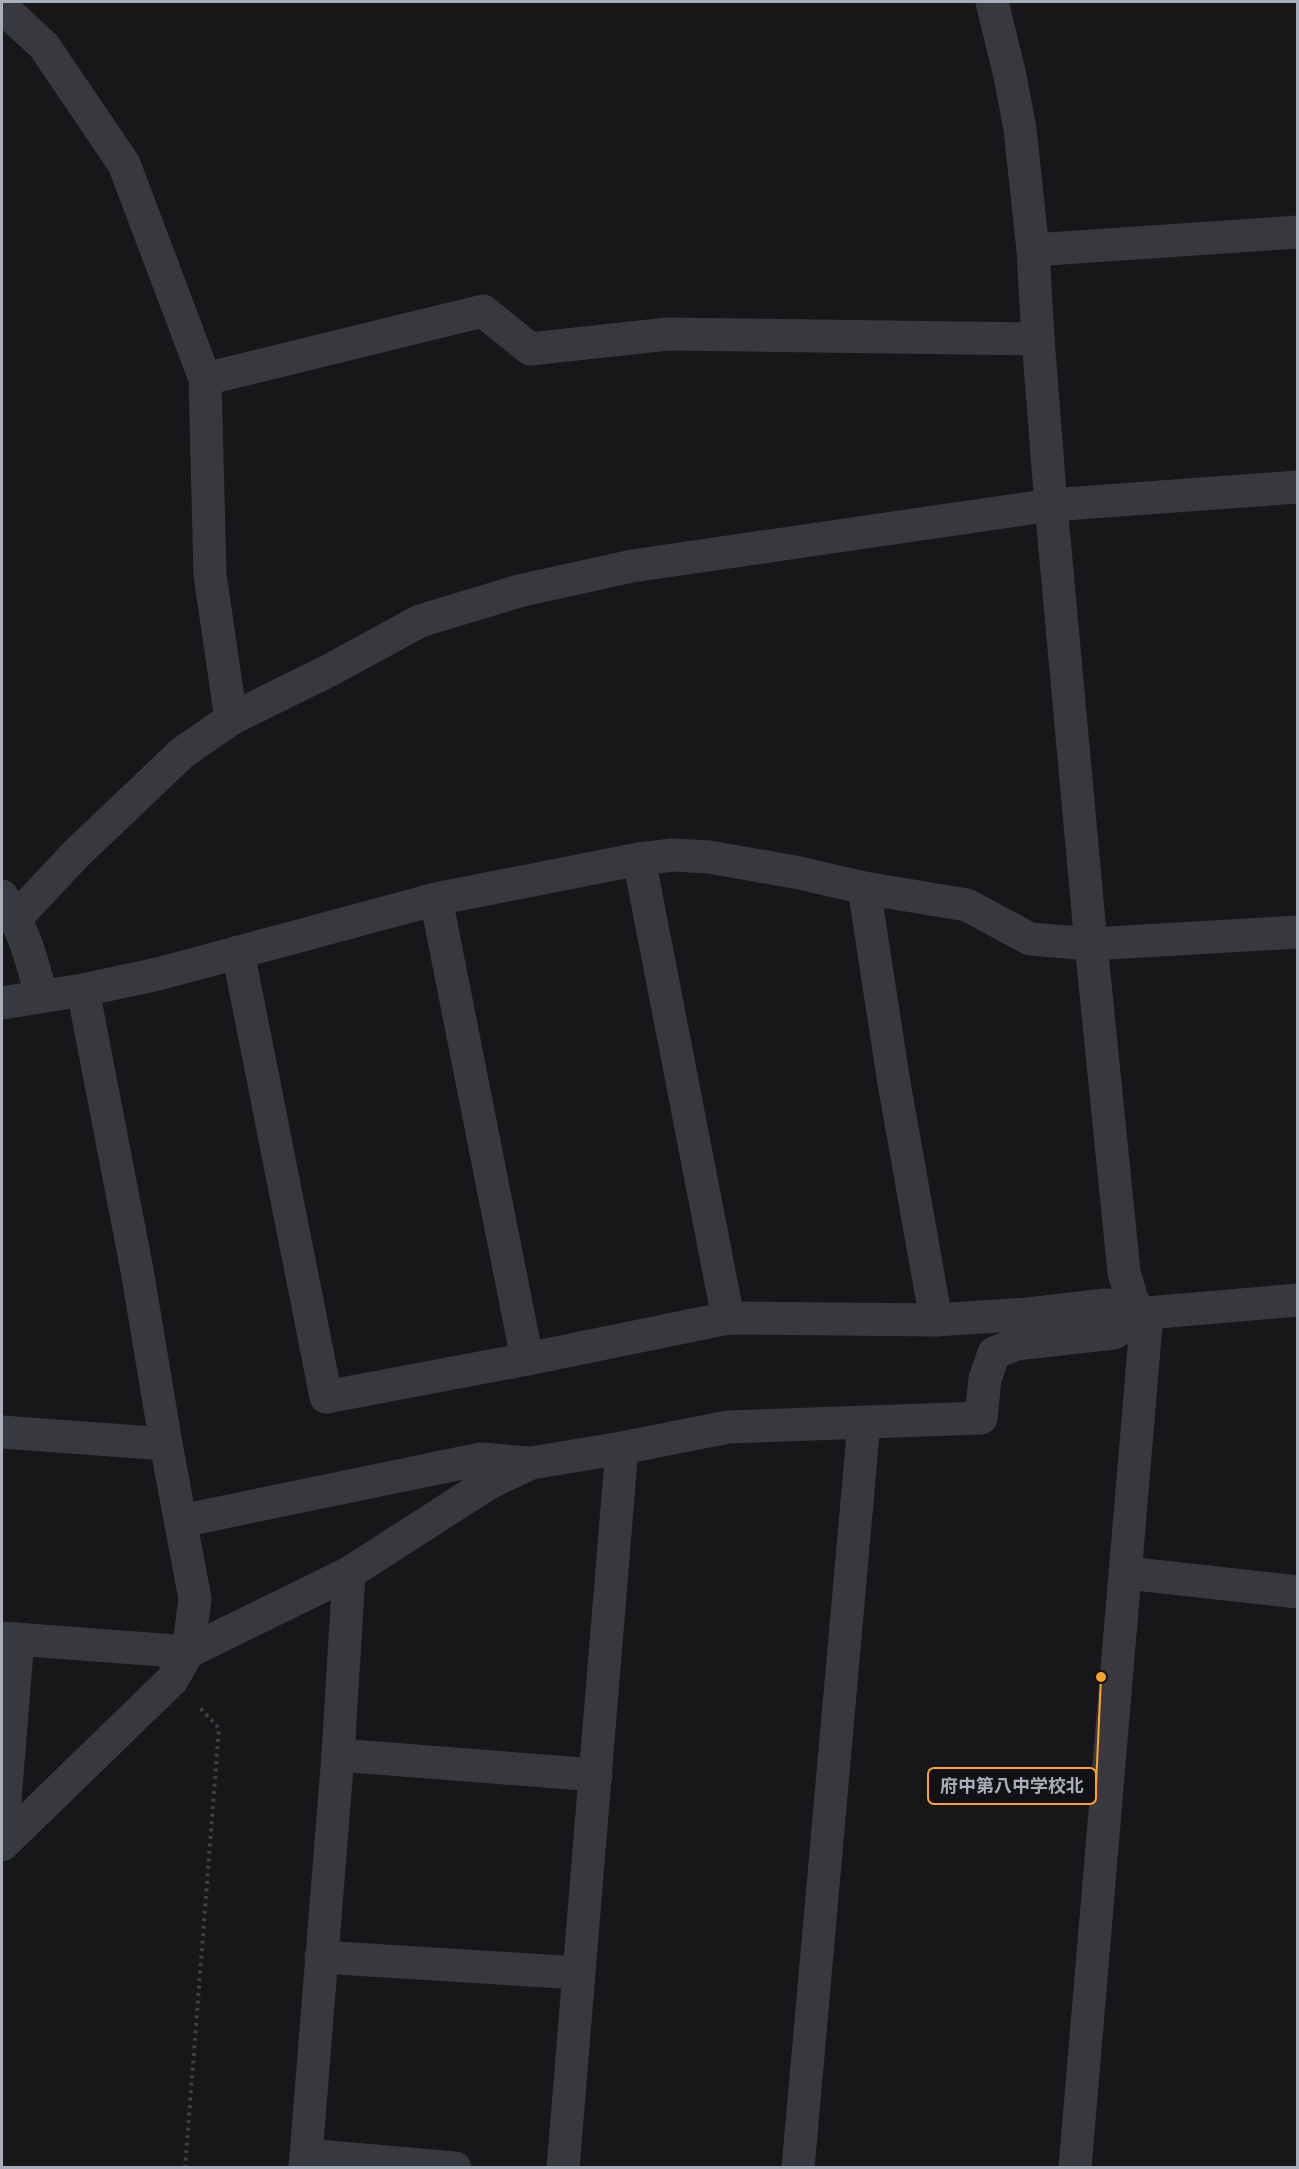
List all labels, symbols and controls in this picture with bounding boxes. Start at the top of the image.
callout: 府中第八中学校北 [928,1768,1096,1804]
text: 府中第八中学校北 [940,1774,1084,1797]

